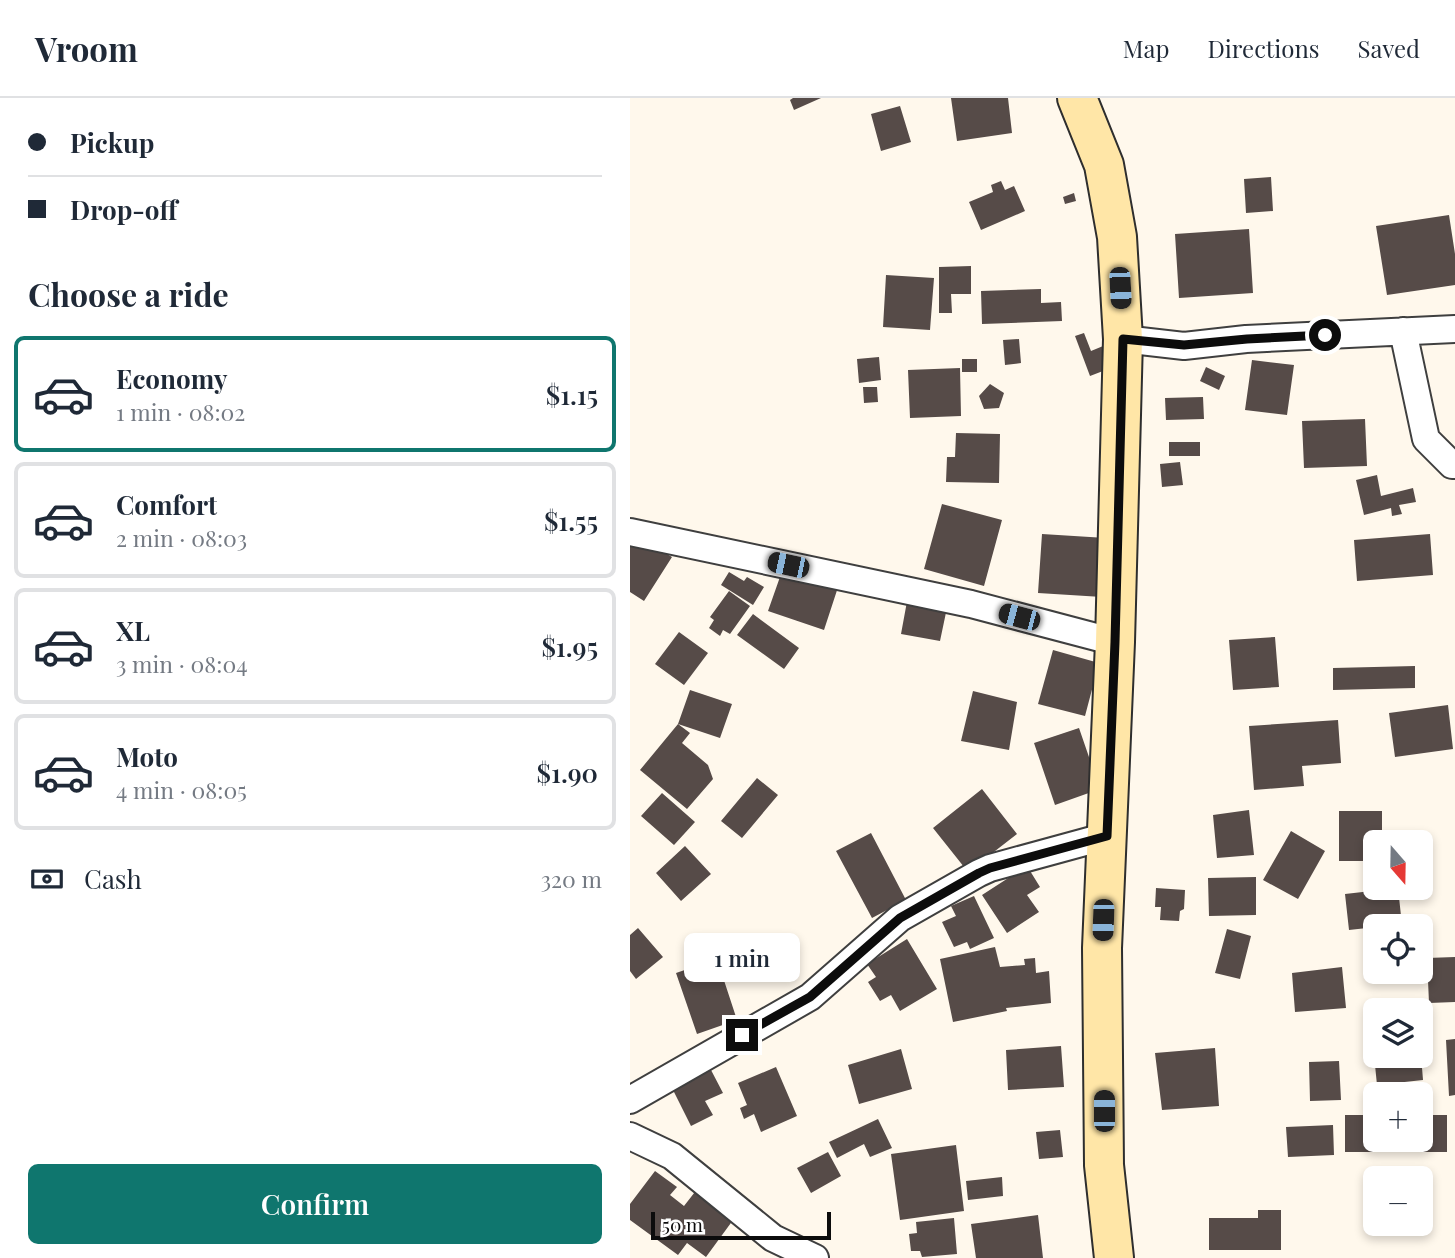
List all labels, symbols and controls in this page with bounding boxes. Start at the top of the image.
text: Vroom [35,26,138,70]
text: Map [1123,32,1169,64]
text: Directions [1207,32,1320,64]
text: Saved [1358,32,1420,64]
text: Pickup [70,125,154,160]
text: Drop-off [70,192,177,227]
car [1109,266,1132,310]
text: Choose a ride [28,272,229,315]
route start [1309,319,1341,351]
text: Economy [116,361,227,396]
icon: car [32,363,95,426]
text: $1.15 [546,377,598,412]
text: 1 min · 08:02 [116,396,245,427]
text: Comfort [116,487,217,522]
icon: car [32,489,95,552]
text: $1.55 [544,503,598,538]
text: 2 min · 08:03 [116,522,247,553]
car [766,550,811,580]
car [996,601,1043,633]
text: XL [116,613,150,648]
icon: car [32,615,95,678]
text: $1.95 [541,629,598,664]
text: 3 min · 08:04 [116,648,248,679]
text: Moto [116,739,178,774]
icon: car [32,741,95,804]
text: $1.90 [537,755,598,790]
text: 4 min · 08:05 [116,774,247,805]
north arrow [1363,830,1433,900]
map controls [1363,830,1433,1236]
icon: cash [28,860,66,898]
text: Cash [84,861,142,896]
text: 320 m [541,863,602,894]
car [1092,899,1115,941]
button: locate [1363,914,1433,984]
callout: 1 min [684,934,800,982]
text: 1 min [714,942,770,973]
button: layers [1363,998,1433,1068]
route end [726,1019,758,1051]
button: + [1363,1082,1433,1152]
car [1094,1090,1115,1132]
button: Confirm [28,1164,602,1244]
button: − [1363,1166,1433,1236]
scale bar [651,1209,831,1241]
text: 50 m [662,1211,703,1237]

